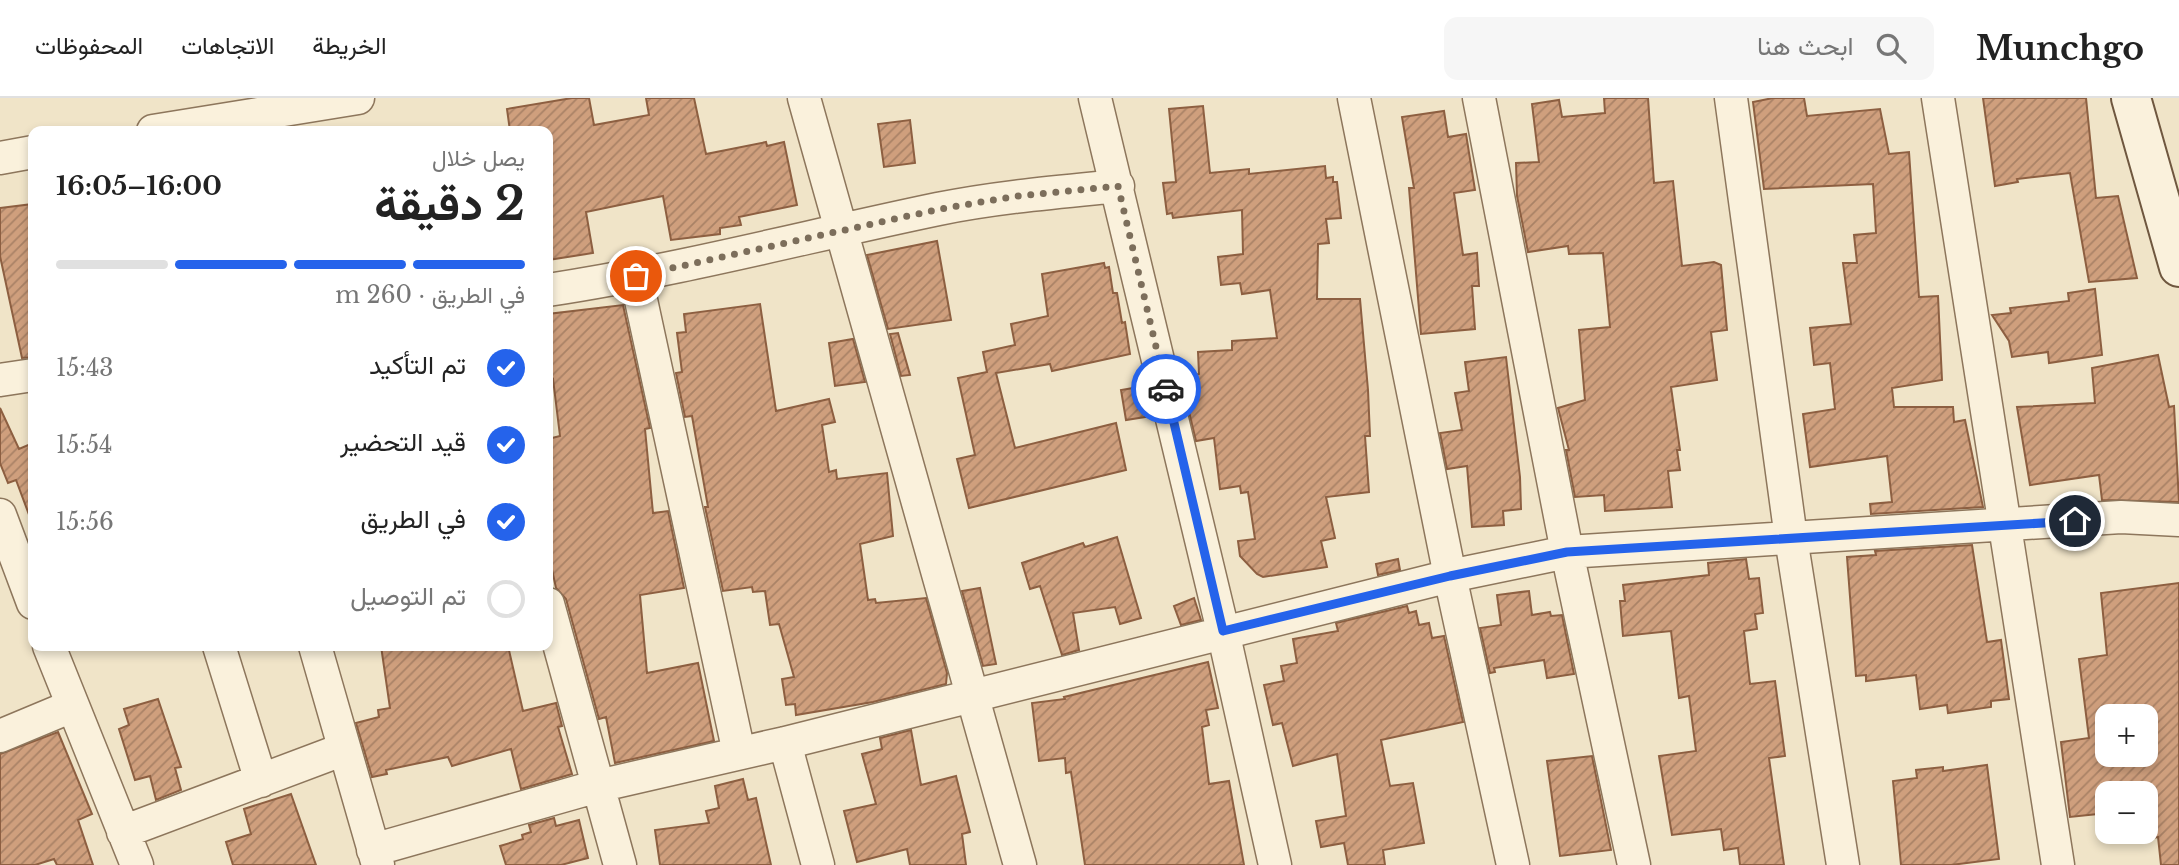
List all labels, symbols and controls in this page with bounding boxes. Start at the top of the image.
search box [1444,17,1934,80]
text: Munchgo [1976,28,2144,69]
icon: search [1872,29,1910,67]
text: ابحث هنا [1757,30,1854,62]
text: المحفوظات [35,31,143,60]
text: الاتجاهات [181,31,274,60]
text: الخريطة [312,31,387,60]
text: يصل خلال [432,144,525,172]
text: 16:00–16:05 [56,170,222,202]
text: 2 دقيقة [374,175,525,232]
pin [606,246,666,306]
icon: bag [617,257,655,295]
text: في الطريق · 260 m [335,281,525,309]
text: تم التأكيد [369,349,466,381]
icon: check [487,349,525,387]
text: 15:43 [56,354,114,382]
courier [1131,354,1201,424]
icon: car [1147,370,1185,408]
text: قيد التحضير [340,426,466,458]
icon: check [487,426,525,464]
text: 15:54 [56,431,112,459]
pin [2045,491,2105,551]
icon: home [2056,502,2094,540]
text: في الطريق [361,503,466,535]
icon: check [487,503,525,541]
text: 15:56 [56,508,114,536]
text: تم التوصيل [350,580,466,612]
map controls [2095,704,2158,844]
button: + [2095,704,2158,767]
button: − [2095,781,2158,844]

